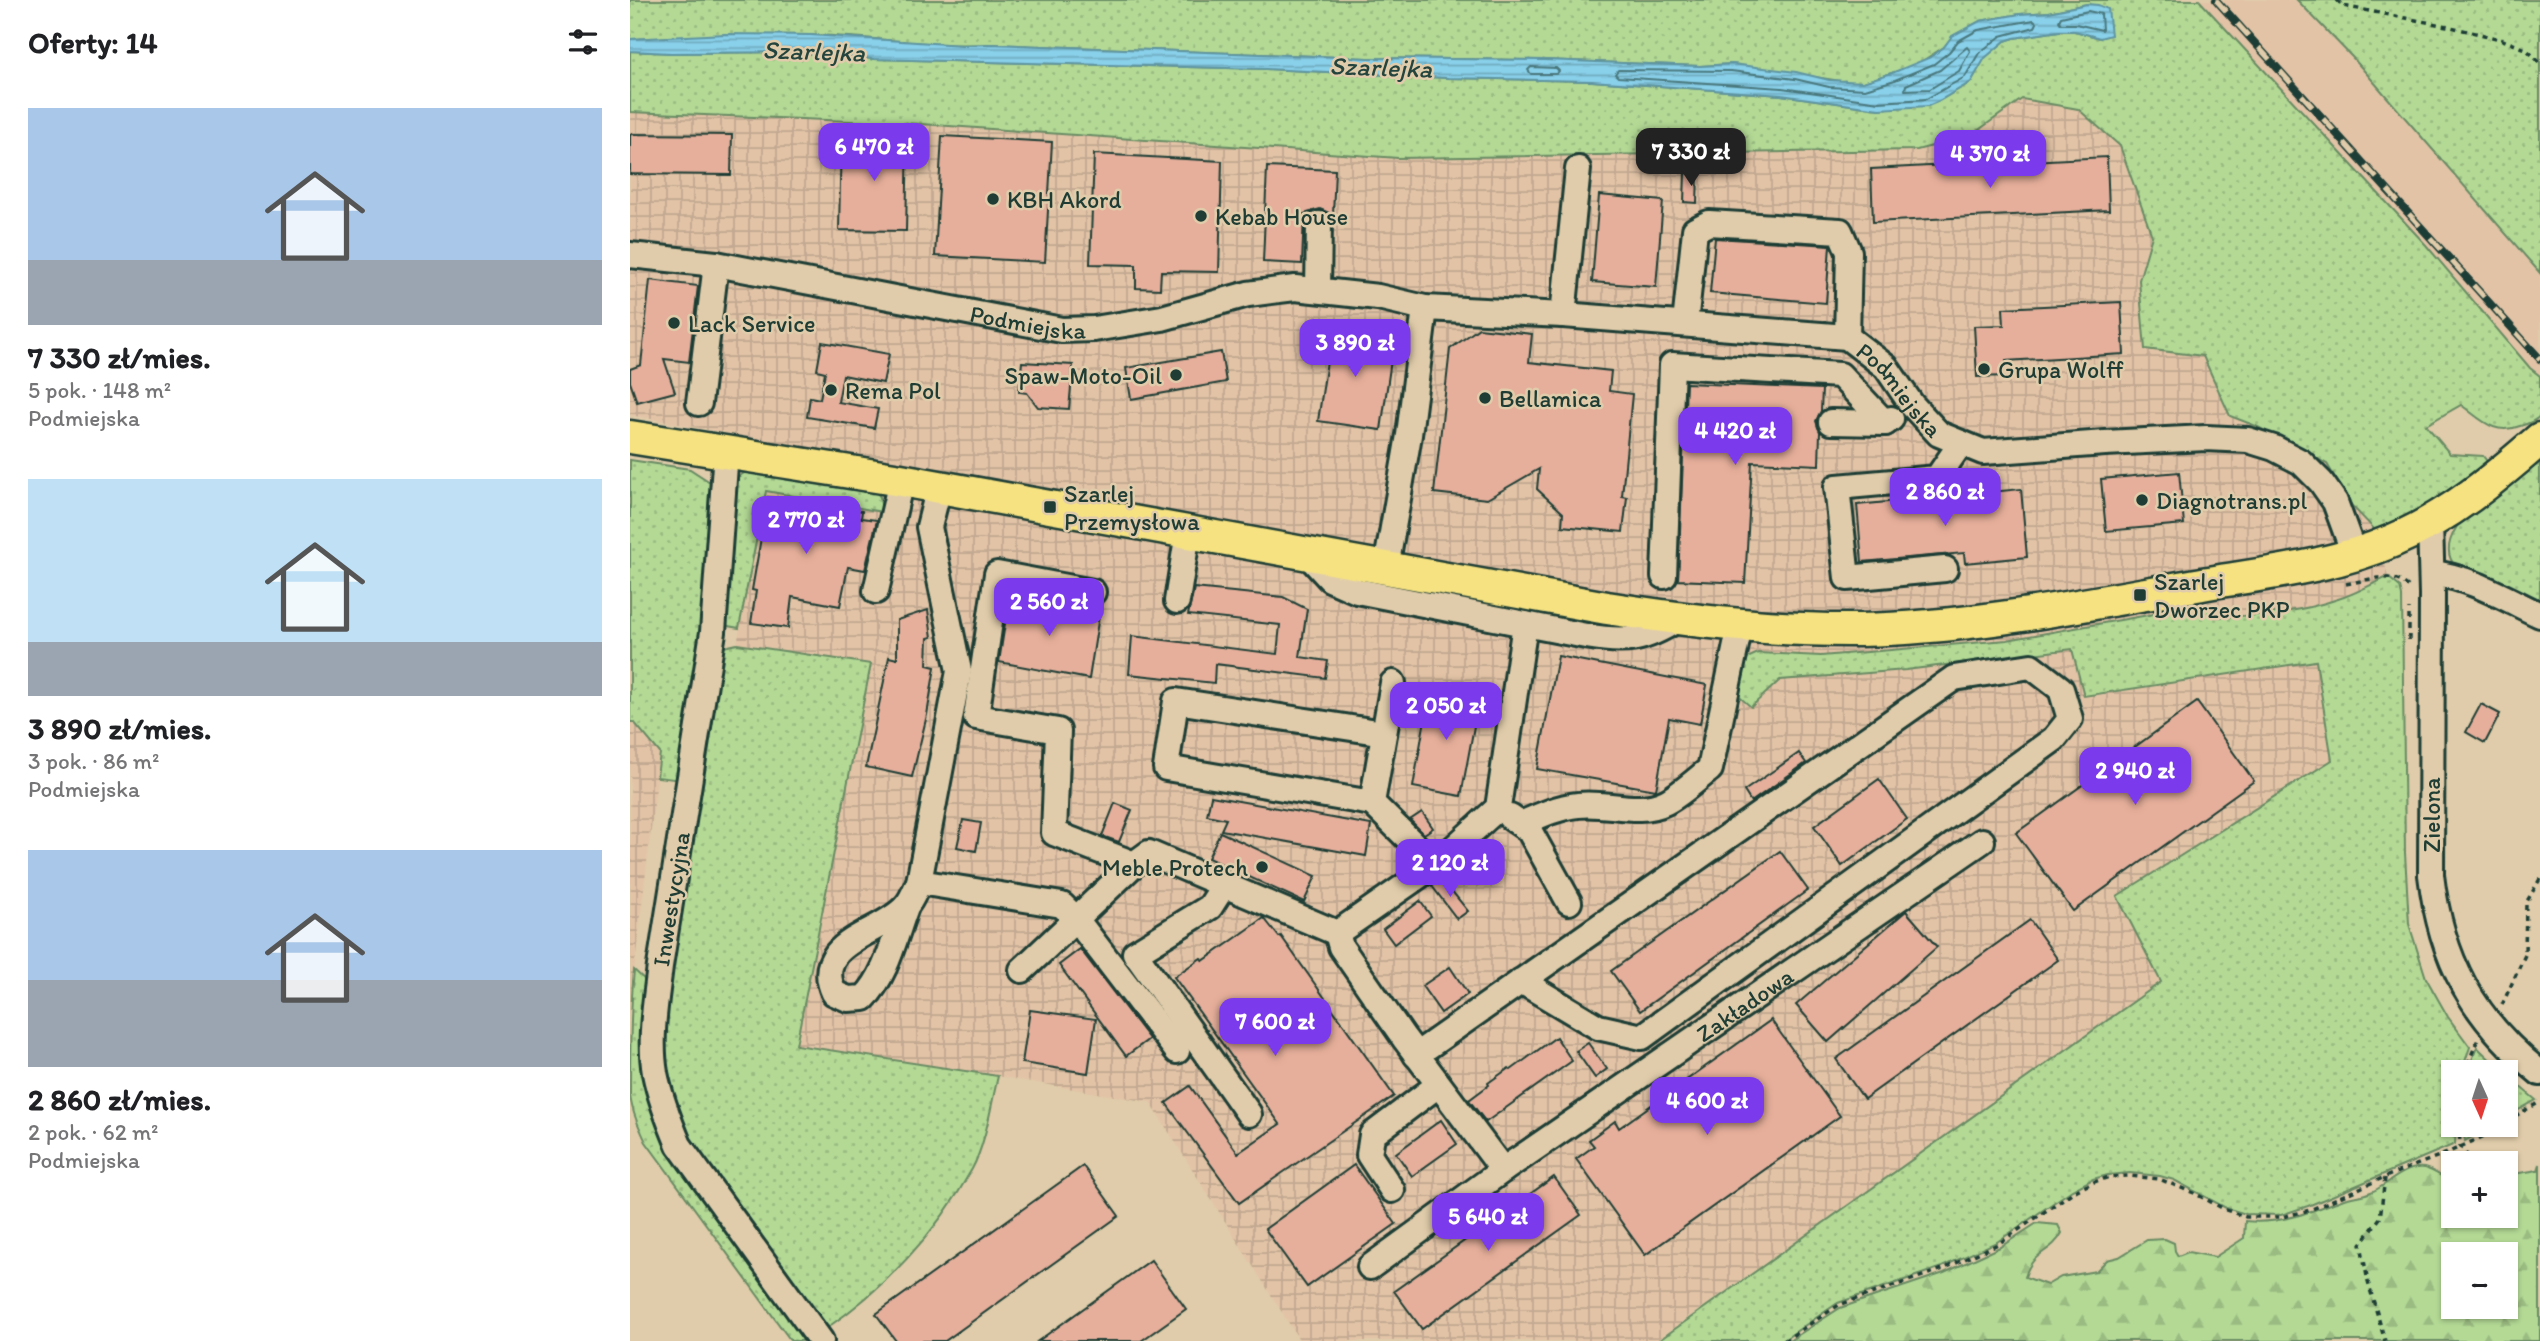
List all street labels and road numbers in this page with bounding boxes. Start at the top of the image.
street label: Podmiejska [968,298,1087,345]
street label: Podmiejska [1851,336,1949,443]
street label: Zielona [2417,777,2446,853]
street label: Inwestycyjna [646,829,696,968]
street label: Zakładowa [1690,961,1799,1048]

